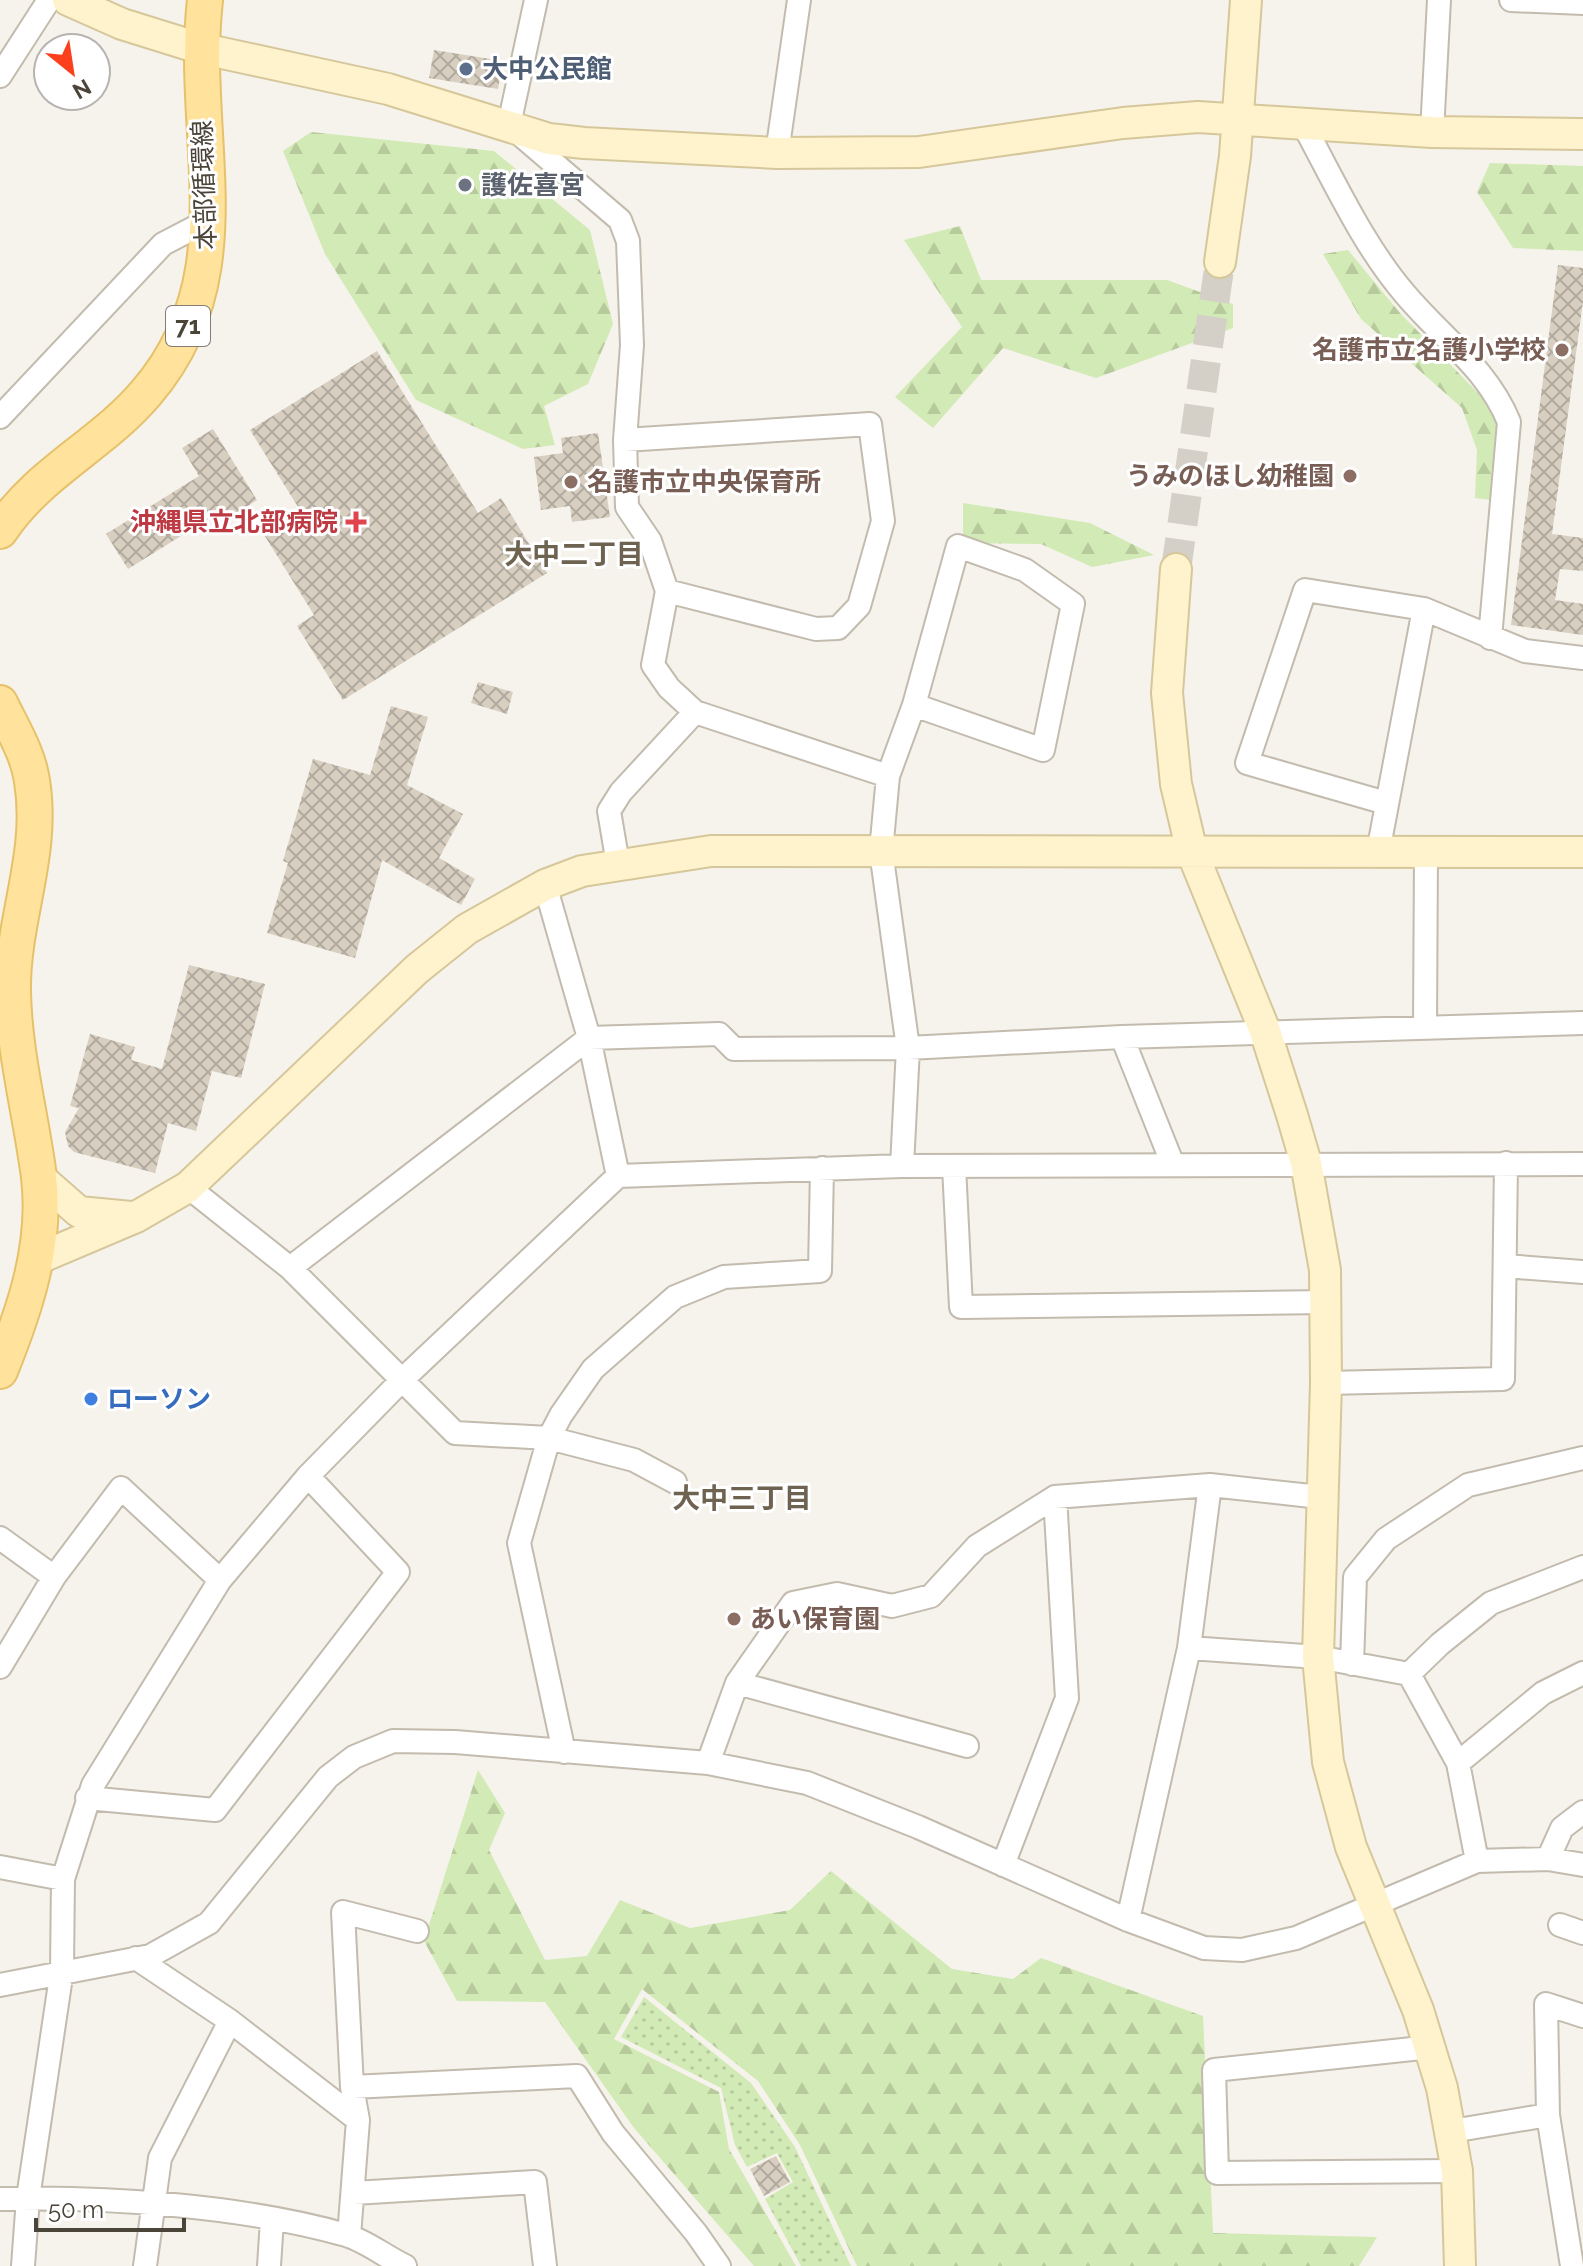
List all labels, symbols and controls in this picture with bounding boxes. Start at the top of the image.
north arrow [32,32,112,112]
place label: 大中公民館 [482,54,612,84]
marker: 大中公民館 [457,60,475,78]
text: N [68,74,96,105]
street label: 本部循環線 [187,120,221,250]
place label: 護佐喜宮 [481,170,585,200]
marker: 護佐喜宮 [456,176,474,194]
road number: 71 [166,306,210,346]
place label: 名護市立名護小学校 [1312,335,1546,365]
marker: 名護市立名護小学校 [1553,341,1571,359]
place label: うみのほし幼稚園 [1126,461,1334,491]
place label: 名護市立中央保育所 [587,467,821,497]
marker: うみのほし幼稚園 [1341,467,1359,485]
marker: 名護市立中央保育所 [562,473,580,491]
place label: 沖縄県立北部病院 [130,507,338,537]
marker: 沖縄県立北部病院 [345,511,367,533]
district label: 大中二丁目 [504,538,644,571]
place label: ローソン [107,1384,211,1414]
marker: ローソン [82,1390,100,1408]
district label: 大中三丁目 [672,1482,812,1515]
place label: あい保育園 [750,1604,880,1634]
marker: あい保育園 [725,1610,743,1628]
scale bar [36,2182,184,2232]
text: 50 m [48,2195,104,2224]

